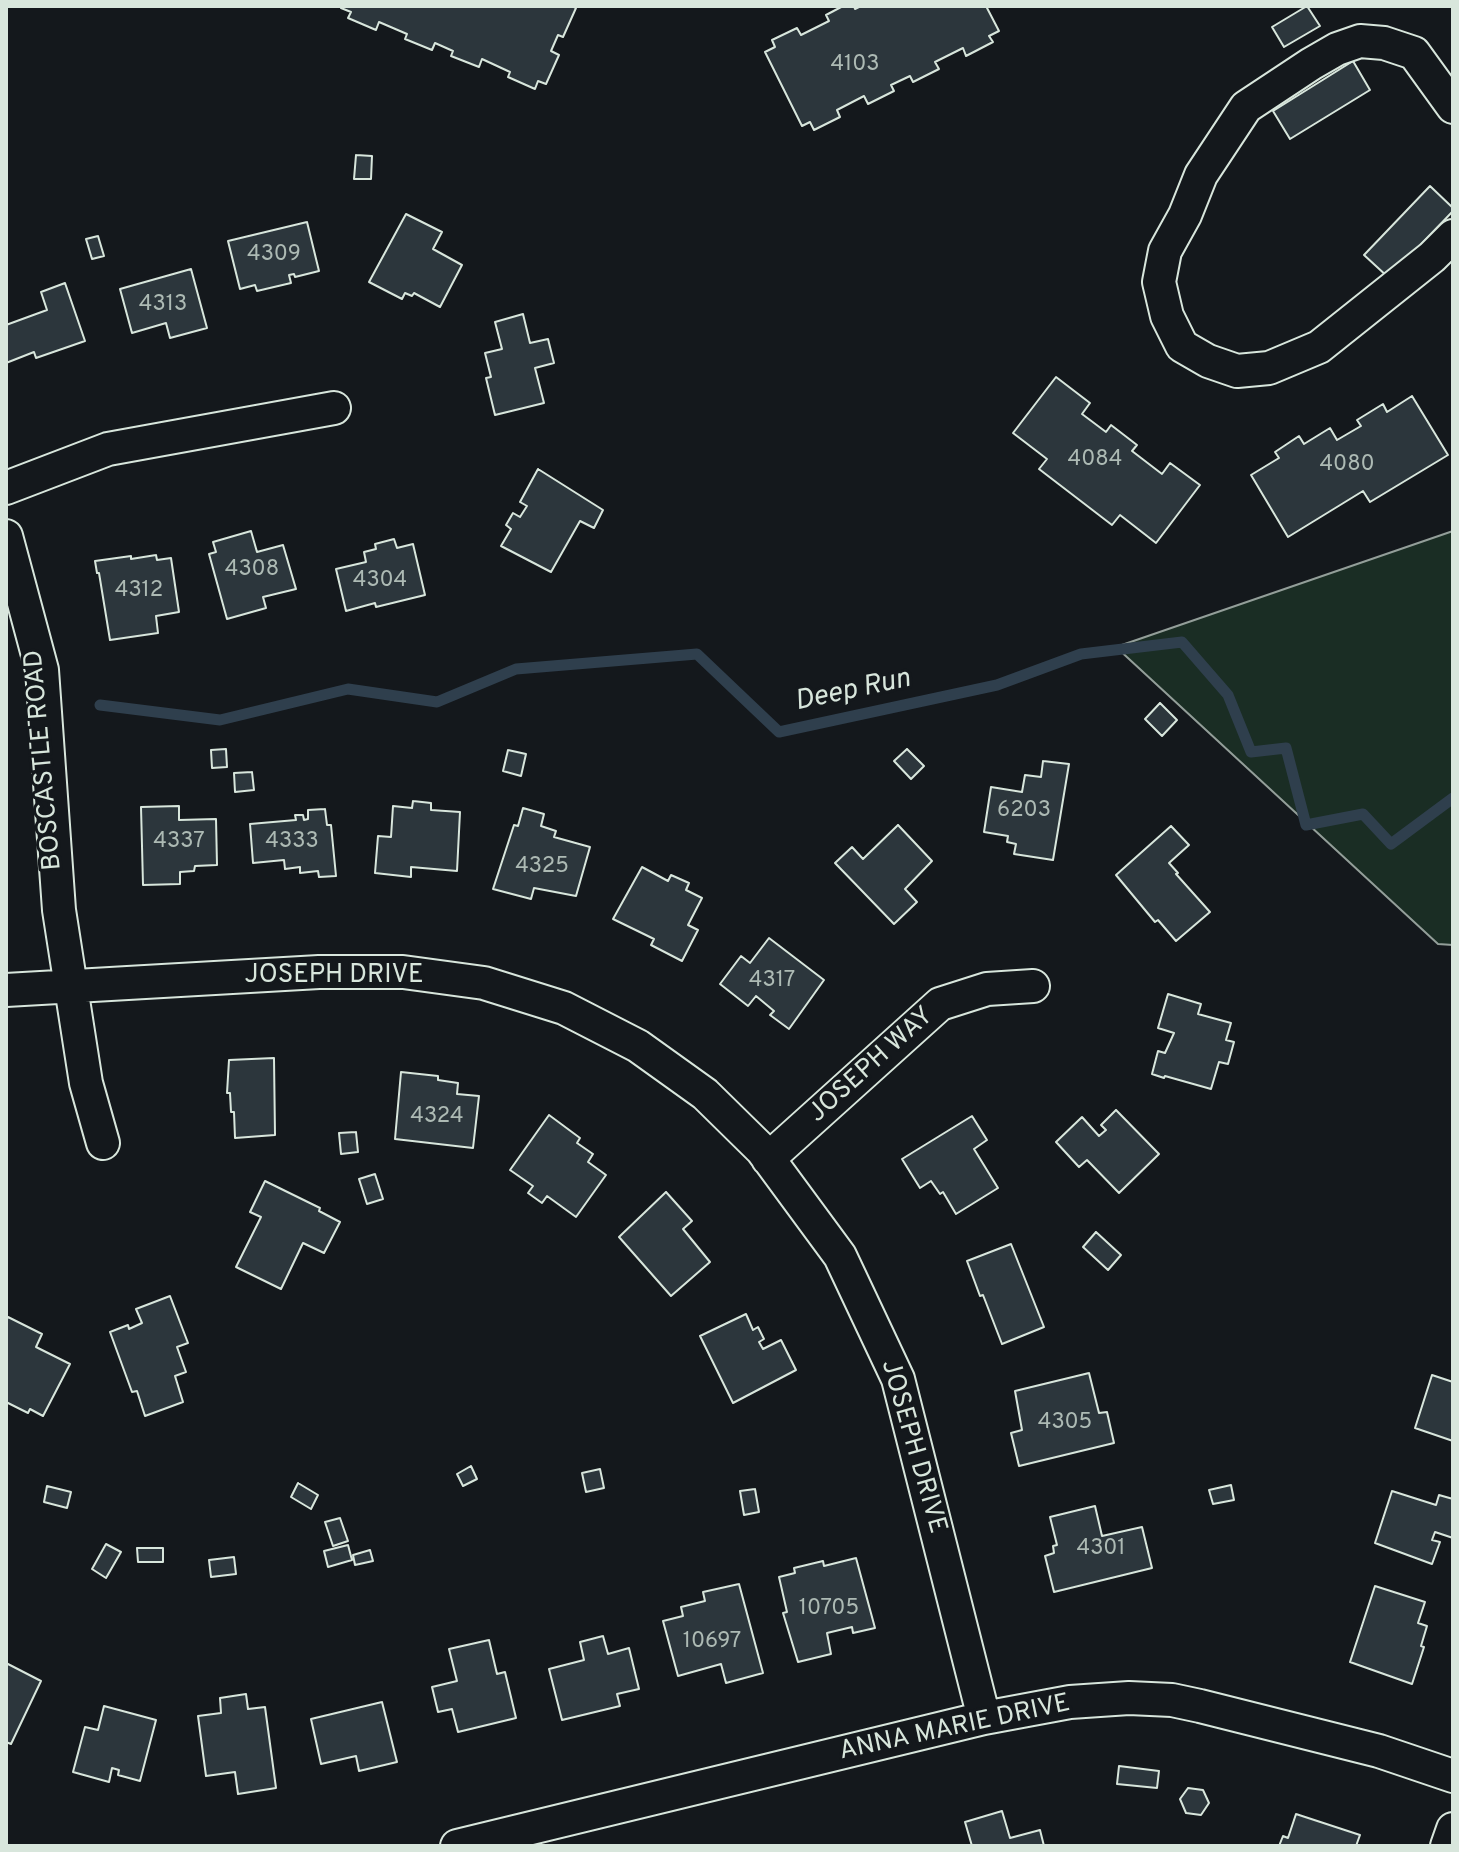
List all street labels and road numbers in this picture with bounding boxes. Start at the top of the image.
street label: BOSCASTLE ROAD [20,648,70,872]
street label: JOSEPH DRIVE [244,961,424,993]
street label: JOSEPH WAY [803,1002,941,1130]
street label: JOSEPH DRIVE [872,1357,952,1537]
street label: ANNA MARIE DRIVE [837,1689,1073,1769]

